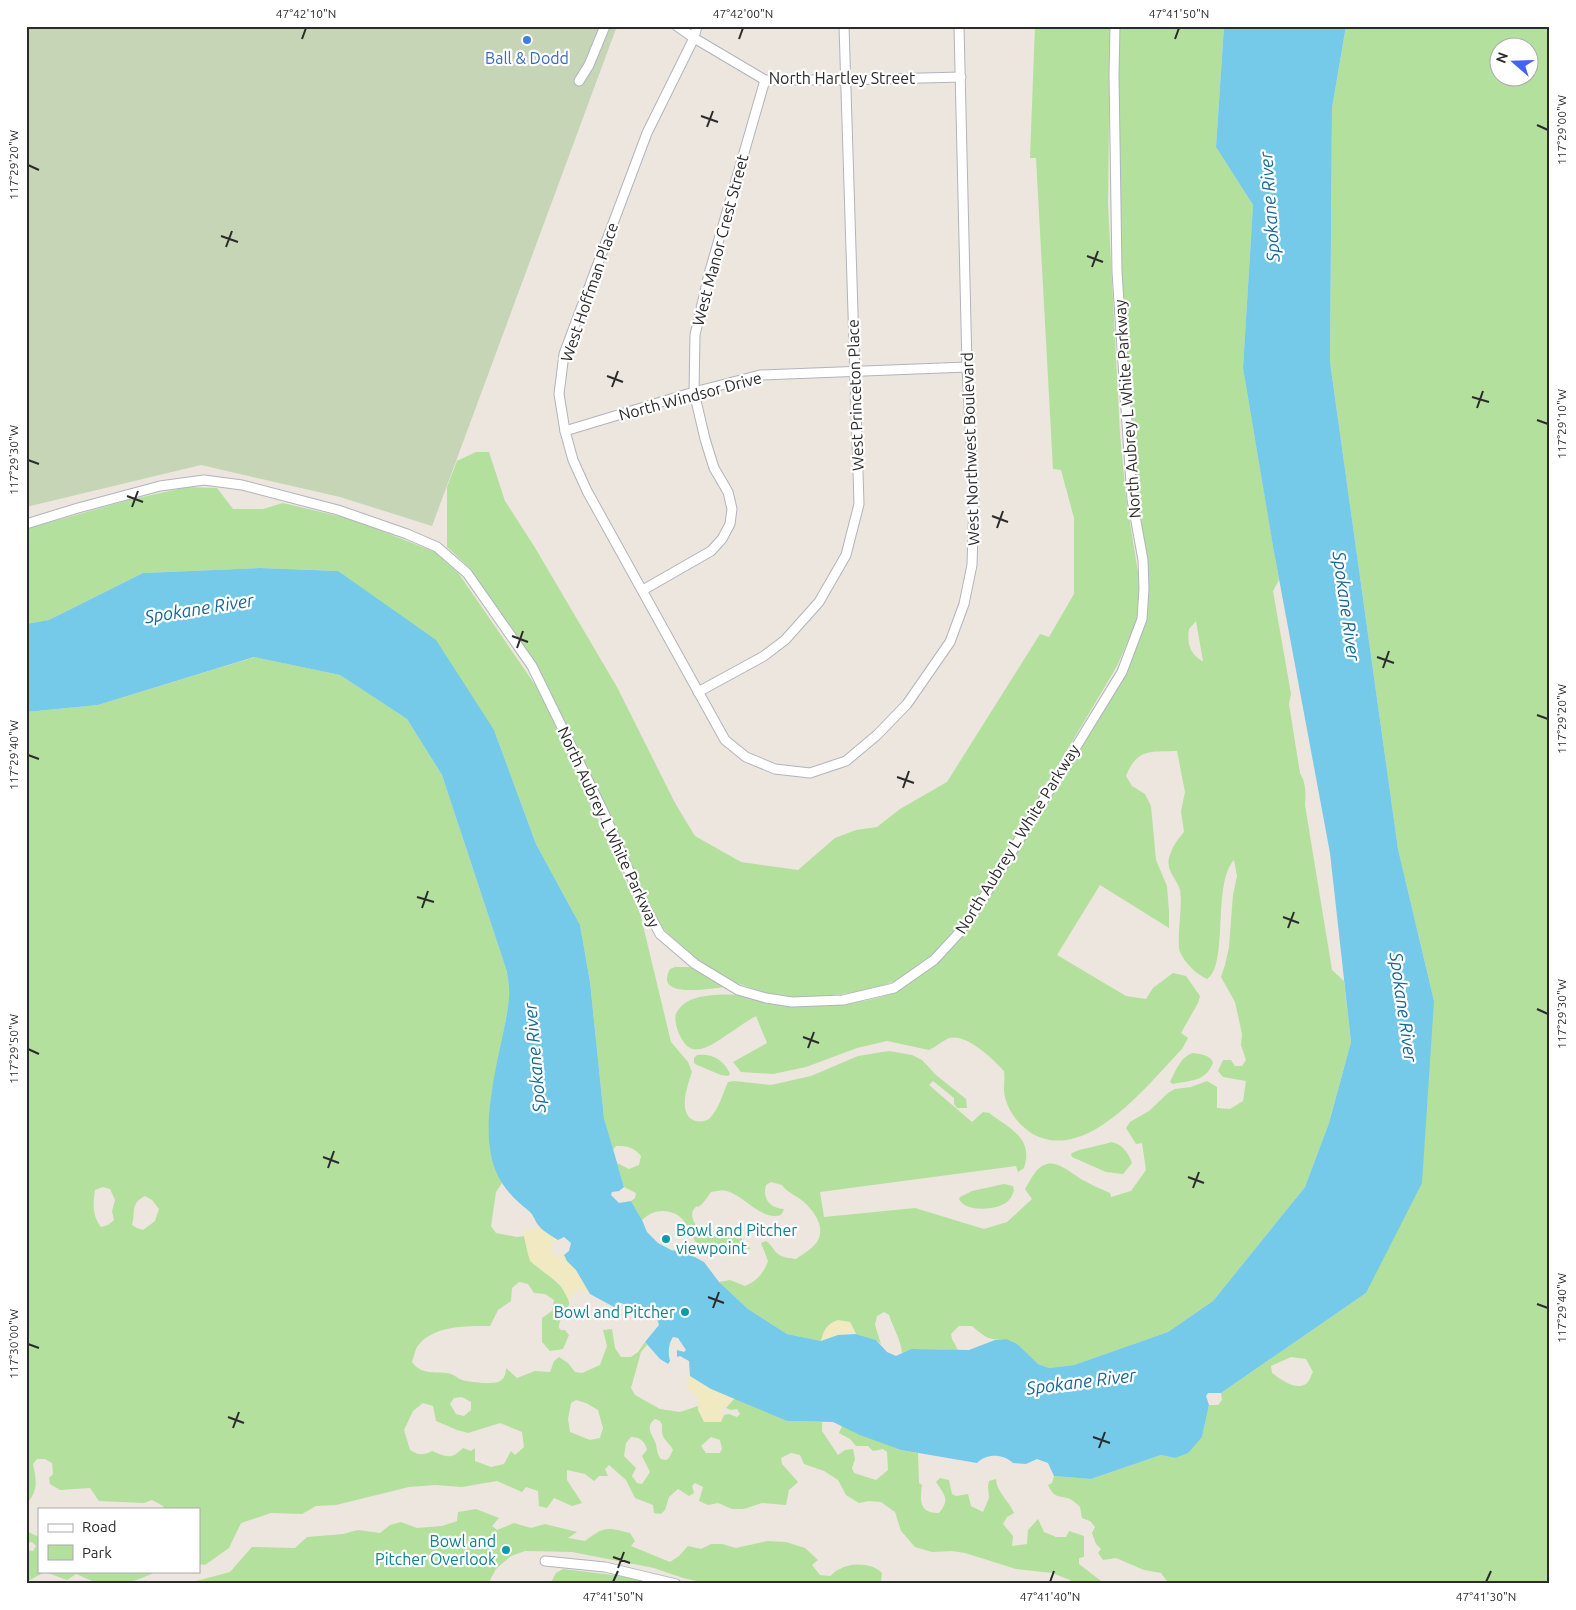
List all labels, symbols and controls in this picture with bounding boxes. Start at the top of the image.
text: 47°42'10"N [276,7,336,20]
text: 47°42'00"N [713,7,773,20]
text: 47°41'50"N [1149,7,1209,20]
marker: Ball & Dodd [521,34,533,46]
north arrow [1488,38,1538,88]
place label: Ball & Dodd [485,49,569,67]
text: N [1492,50,1511,65]
street label: North Hartley Street [769,69,916,87]
text: 117°29'00"W [1555,95,1568,165]
text: 117°29'20"W [7,130,20,200]
water label: Spokane River [1255,150,1283,264]
street label: West Manor Crest Street [688,152,752,328]
street label: West Hoffman Place [557,220,621,364]
street label: North Aubrey L White Parkway [1110,299,1144,519]
street label: West Princeton Place [843,319,867,471]
street label: West Northwest Boulevard [958,352,982,546]
street label: North Windsor Drive [617,368,763,424]
text: 117°29'10"W [1555,389,1568,459]
text: 117°29'30"W [7,425,20,495]
water label: Spokane River [1329,549,1365,663]
water label: Spokane River [142,589,256,627]
text: 117°29'20"W [1555,684,1568,754]
text: 117°29'40"W [7,720,20,790]
street label: North Aubrey L White Parkway [554,724,664,931]
street label: North Aubrey L White Parkway [951,741,1083,937]
water label: Spokane River [1386,950,1422,1064]
text: 117°29'30"W [1555,979,1568,1049]
water label: Spokane River [519,1001,549,1115]
text: 117°29'50"W [7,1014,20,1084]
place label: Bowl and Pitcher viewpoint [676,1221,797,1257]
marker: Bowl and Pitcher viewpoint [660,1233,672,1245]
text: 117°29'40"W [1555,1273,1568,1343]
place label: Bowl and Pitcher [554,1303,675,1321]
marker: Bowl and Pitcher [679,1306,691,1318]
text: 117°30'00"W [7,1309,20,1379]
water label: Spokane River [1024,1364,1138,1398]
legend [38,1508,200,1572]
text: Road [82,1518,117,1535]
place label: Bowl and Pitcher Overlook [375,1532,496,1568]
text: Park [82,1544,112,1561]
marker: Bowl and Pitcher Overlook [500,1544,512,1556]
text: 47°41'50"N [583,1590,643,1603]
text: 47°41'40"N [1020,1590,1080,1603]
text: 47°41'30"N [1456,1590,1516,1603]

